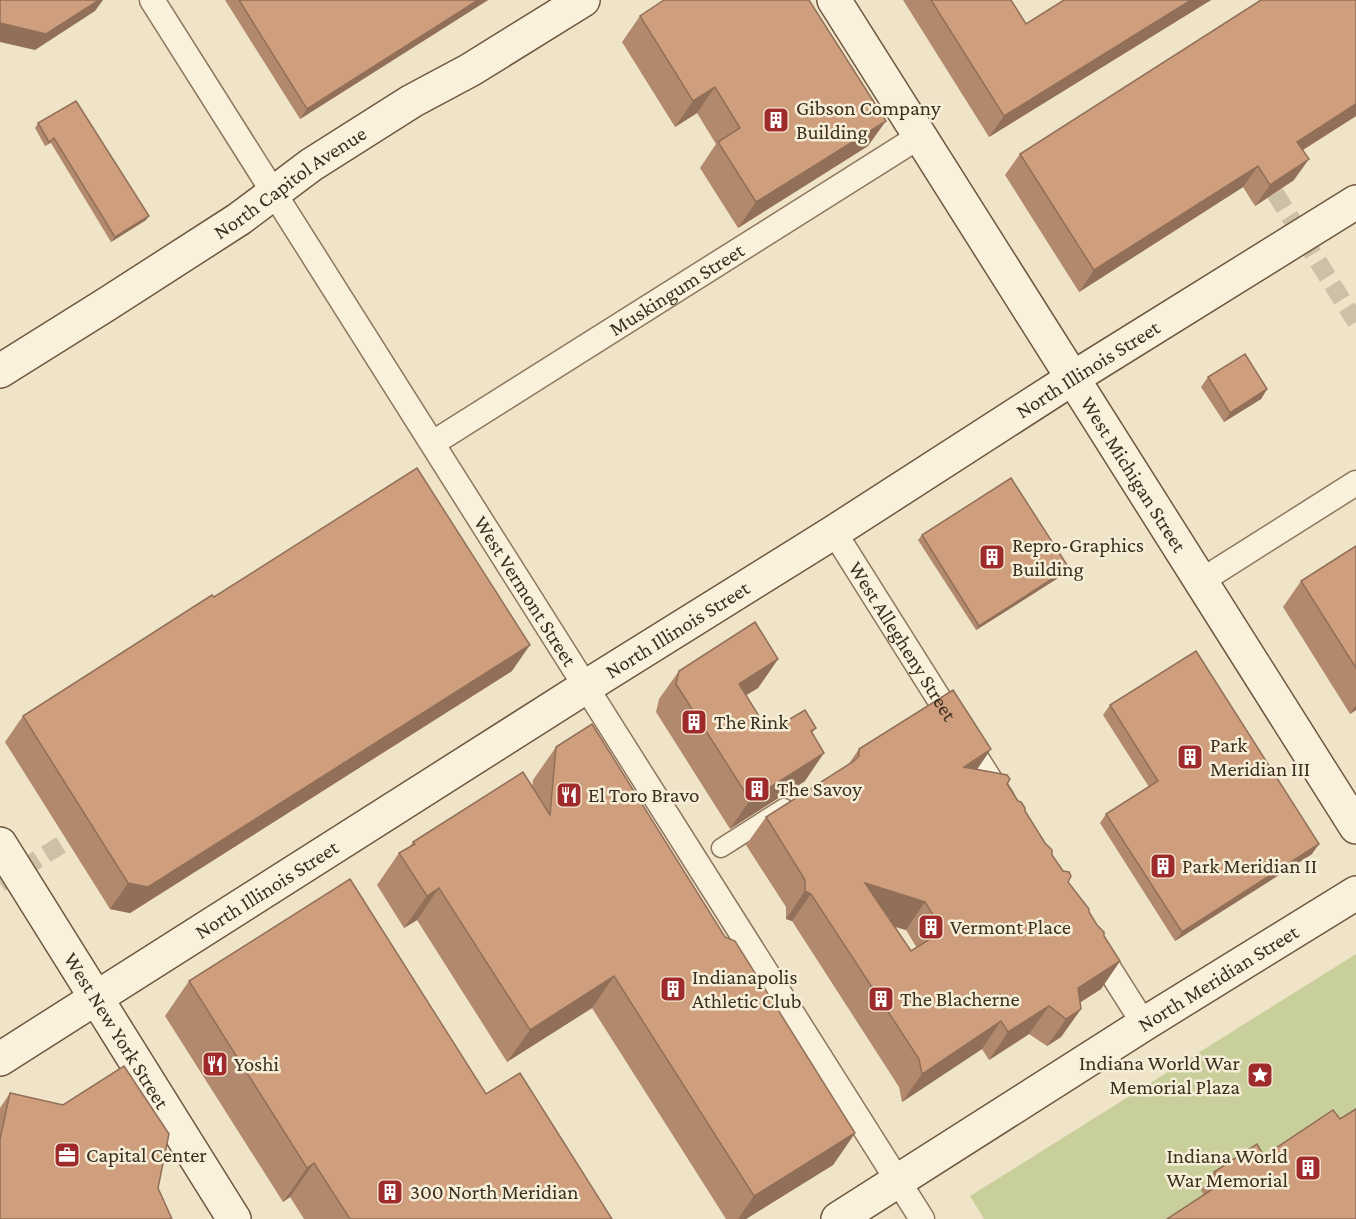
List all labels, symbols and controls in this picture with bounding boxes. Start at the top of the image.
place label: Gibson Company Building [796,96,941,144]
building icon: Gibson Company Building [761,105,791,135]
street label: North Capitol Avenue [209,121,371,244]
street label: Muskingum Street [605,237,749,341]
street label: North Illinois Street [1011,315,1165,424]
street label: West Michigan Street [1075,392,1192,558]
street label: West Vermont Street [469,511,582,672]
place label: Repro-Graphics Building [1012,533,1144,581]
building icon: Repro-Graphics Building [977,542,1007,572]
street label: West Allegheny Street [844,557,962,726]
street label: North Illinois Street [601,575,755,684]
building icon: The Rink [679,707,709,737]
place label: The Rink [714,710,788,734]
place label: Park Meridian III [1210,733,1310,781]
building icon: Park Meridian III [1175,742,1205,772]
building icon: The Savoy [742,774,772,804]
place label: The Savoy [777,777,862,801]
restaurant icon: El Toro Bravo [554,780,584,810]
place label: El Toro Bravo [588,783,699,807]
street label: North Illinois Street [191,835,344,944]
building icon: Park Meridian II [1148,851,1178,881]
place label: Park Meridian II [1182,854,1317,878]
building icon: Vermont Place [916,912,946,942]
place label: Vermont Place [950,915,1071,939]
street label: North Meridian Street [1134,919,1304,1037]
street label: West New York Street [59,948,175,1114]
place label: Indianapolis Athletic Club [692,965,802,1013]
building icon: Indianapolis Athletic Club [658,974,688,1004]
building icon: The Blacherne [866,984,896,1014]
place label: The Blacherne [900,987,1020,1011]
restaurant icon: Yoshi [200,1049,230,1079]
place label: Indiana World War Memorial Plaza [1079,1051,1241,1099]
place label: Yoshi [234,1052,280,1076]
place icon: Indiana World War Memorial Plaza [1245,1060,1275,1090]
office icon: Capital Center [52,1140,82,1170]
place label: Capital Center [86,1143,207,1167]
place label: Indiana World War Memorial [1166,1144,1288,1192]
building icon: Indiana World War Memorial [1293,1153,1323,1183]
building icon: 300 North Meridian [375,1177,405,1207]
place label: 300 North Meridian [410,1180,579,1204]

